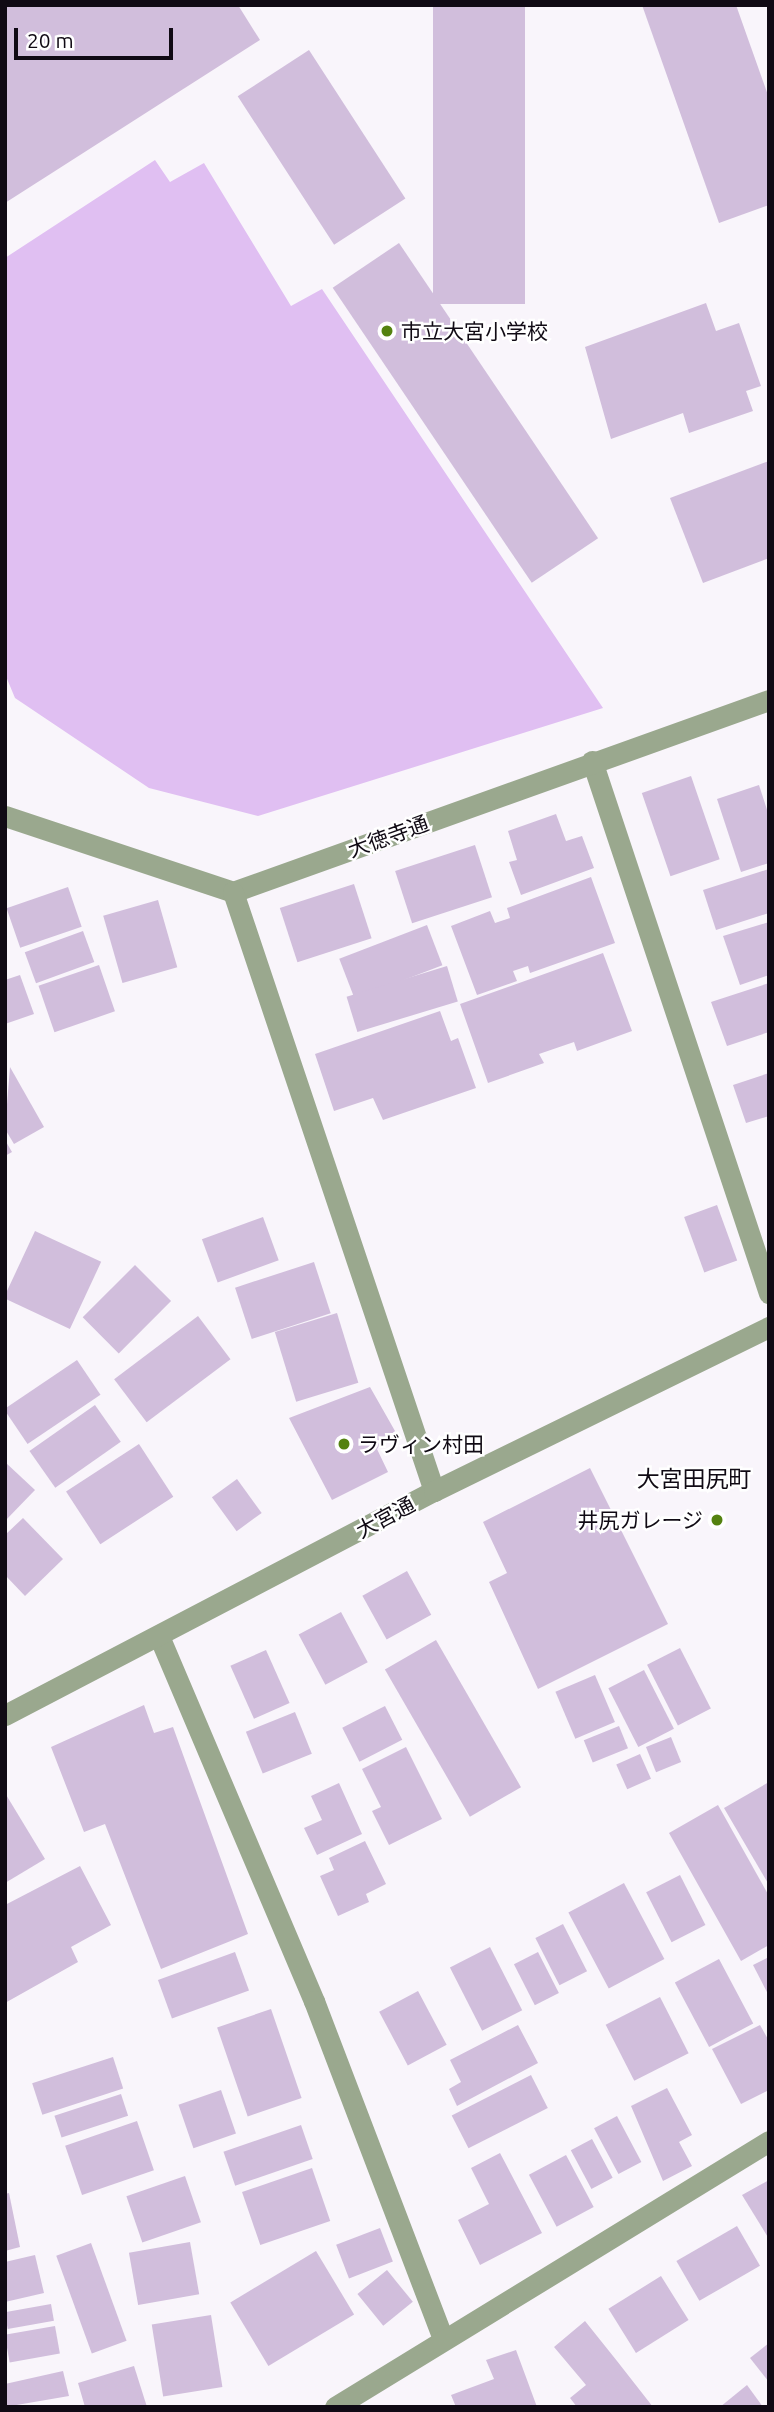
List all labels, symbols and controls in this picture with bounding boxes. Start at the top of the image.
scale bar [18,14,177,58]
text: 20 m [27,28,74,52]
place label: 市立大宮小学校 [401,318,548,344]
marker: 市立大宮小学校 [379,323,395,339]
street label: 大徳寺通 [344,810,432,862]
place label: ラヴィン村田 [358,1431,484,1457]
marker: ラヴィン村田 [336,1436,352,1452]
district label: 大宮田尻町 [637,1465,751,1493]
street label: 大宮通 [351,1491,419,1543]
place label: 井尻ガレージ [577,1507,703,1533]
marker: 井尻ガレージ [709,1512,725,1528]

